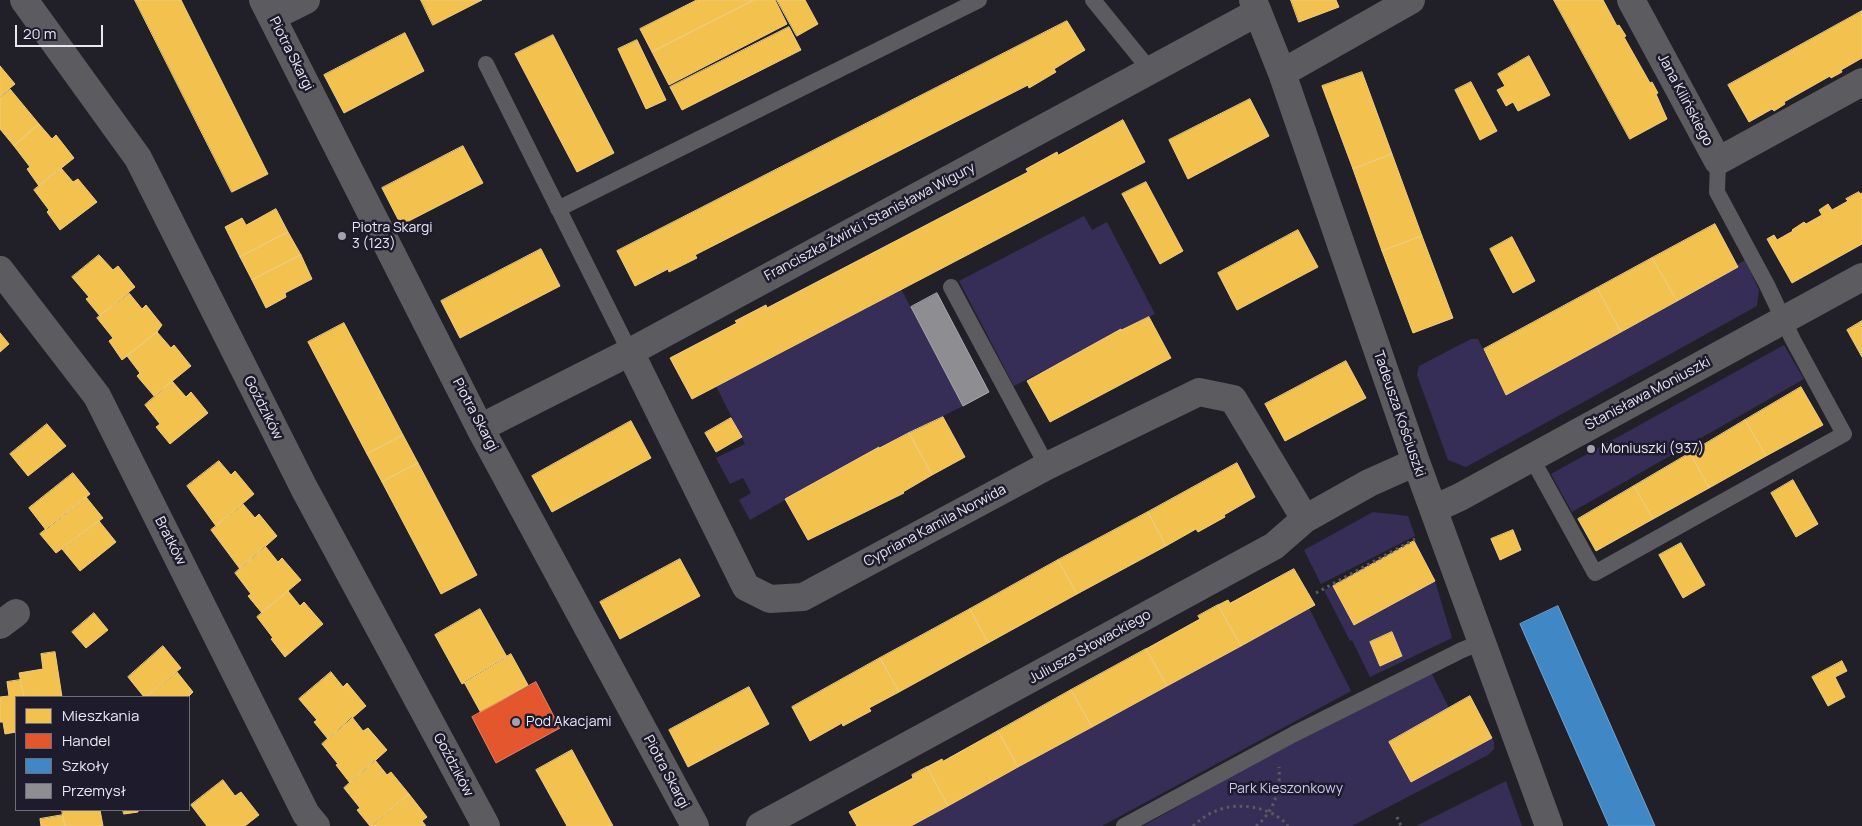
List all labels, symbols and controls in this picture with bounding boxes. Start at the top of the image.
street label: Piotra Skargi [265,14,317,94]
scale bar [18,15,105,47]
text: 20 m [23,23,56,44]
street label: Jana Kilińskiego [1654,51,1716,149]
street label: Franciszka Żwirki i Stanisława Wigury [762,159,978,285]
place label: Piotra Skargi 3 (123) [352,220,433,252]
marker: Piotra Skargi 3 (123) [336,230,348,242]
street label: Tadeusza Kościuszki [1370,349,1428,479]
street label: Stanisława Moniuszki [1583,354,1713,434]
street label: Goździków [240,373,286,443]
street label: Piotra Skargi [449,375,501,455]
place label: Moniuszki (937) [1601,441,1704,457]
marker: Moniuszki (937) [1585,443,1597,455]
street label: Cypriana Kamila Norwida [861,481,1009,571]
street label: Bratków [151,514,189,568]
street label: Juliusza Słowackiego [1026,606,1154,688]
legend [15,696,190,811]
text: Mieszkania [62,705,139,726]
place label: Pod Akacjami [526,714,612,730]
marker: Pod Akacjami [510,716,522,728]
text: Handel [62,730,111,751]
street label: Goździków [429,730,477,800]
street label: Piotra Skargi [640,732,692,812]
text: Szkoły [62,755,109,776]
text: Przemysł [62,780,126,801]
park label: Park Kieszonkowy [1229,781,1343,797]

